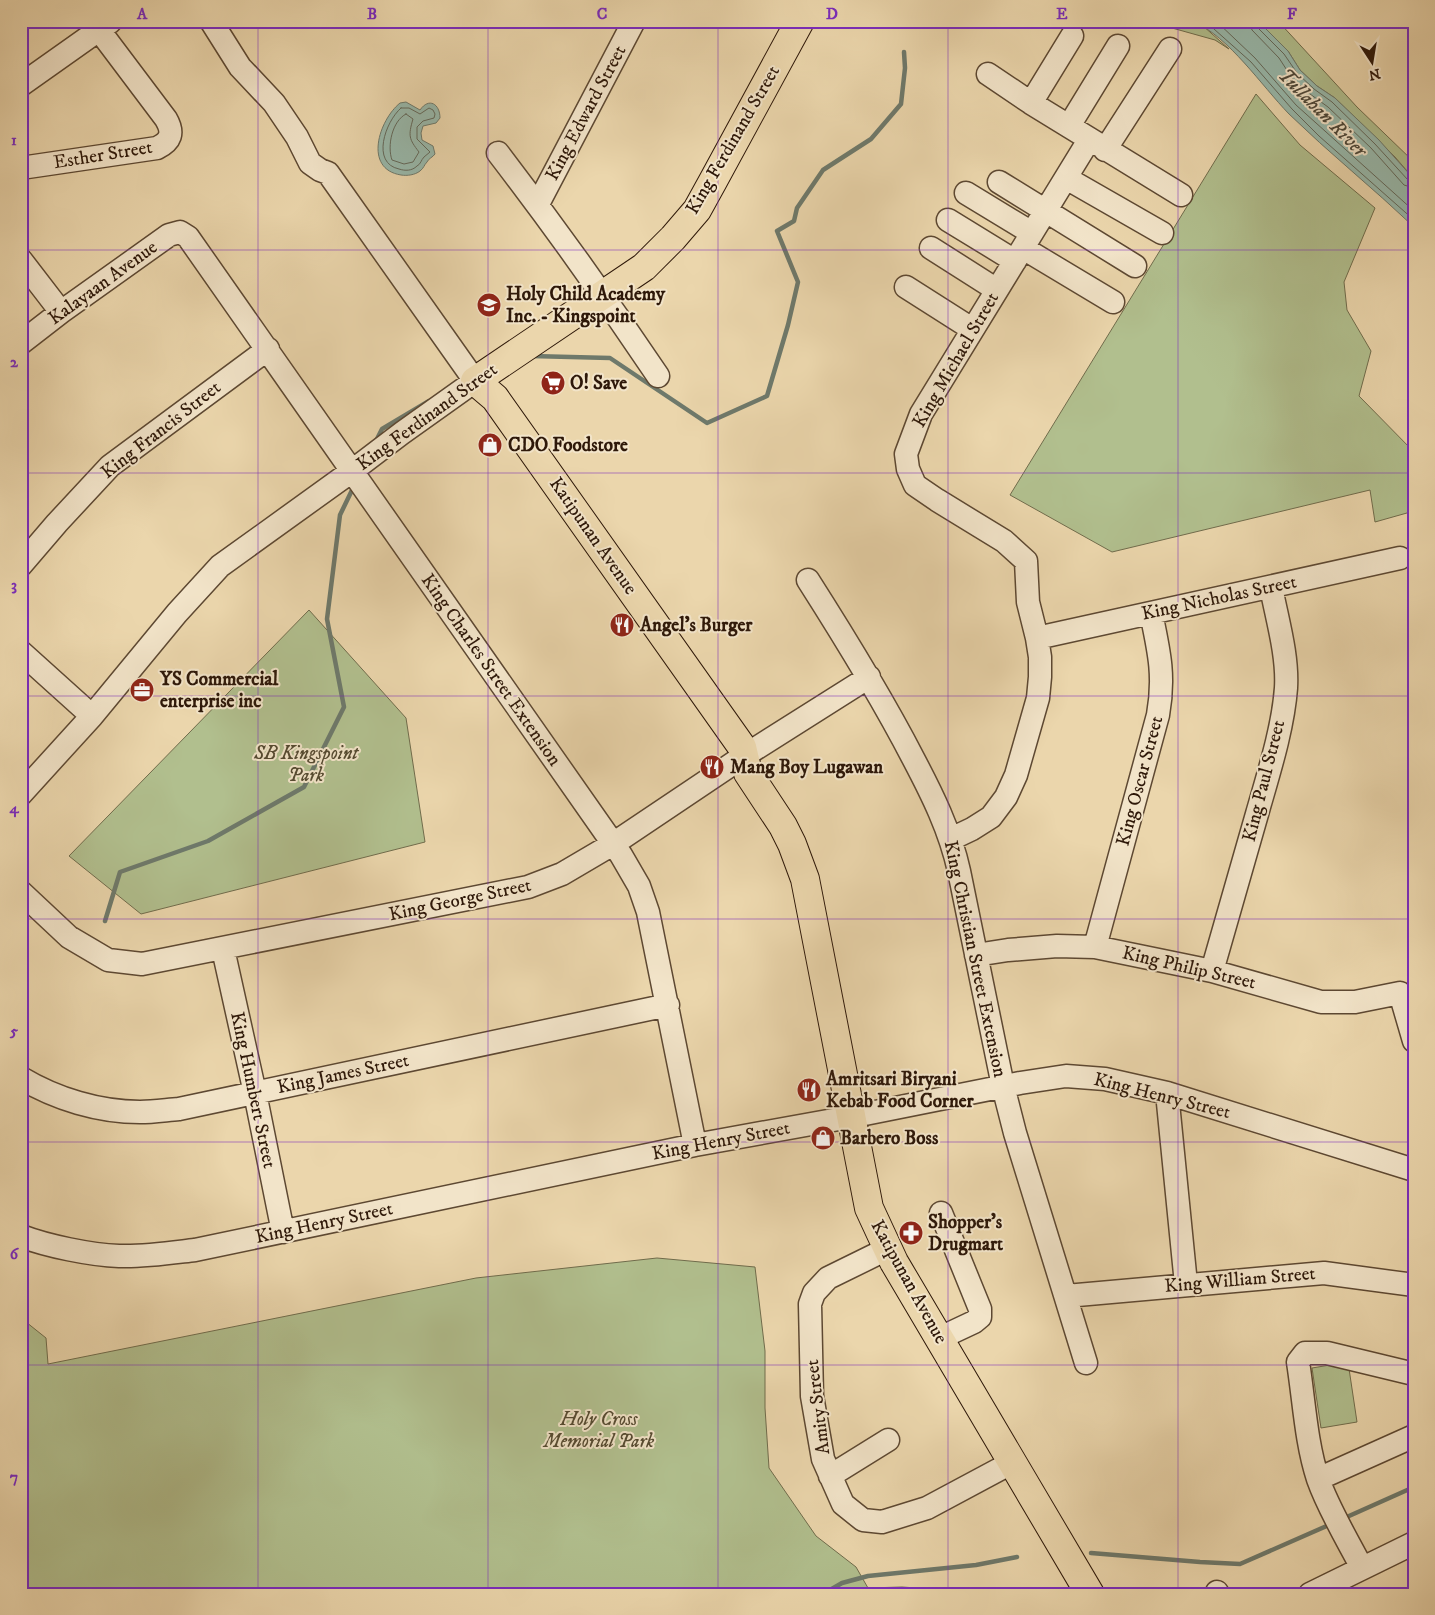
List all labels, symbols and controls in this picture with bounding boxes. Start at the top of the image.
text: A [136,4,148,24]
text: B [367,4,377,24]
text: C [597,4,607,24]
text: D [826,4,838,24]
text: E [1056,4,1068,24]
text: F [1287,4,1297,24]
north arrow [1348,38,1398,88]
street label: King Edward Street [541,41,631,185]
street label: King Ferdinand Street [681,61,785,219]
water label: Tullahan River [1272,63,1373,164]
text: N [1367,64,1382,84]
text: 1 [11,130,17,150]
street label: Esther Street [52,136,154,174]
street label: Kalayaan Avenue [44,236,162,330]
place label: Holy Child Academy Inc. - Kingspoint [506,283,666,328]
street label: King Michael Street [908,288,1004,432]
school or university icon: Holy Child Academy Inc. - Kingspoint [476,292,502,318]
text: 2 [10,352,19,372]
street label: King Ferdinand Street [352,358,502,476]
supermarket icon: O! Save [540,370,566,396]
place label: O! Save [570,372,627,395]
street label: King Francis Street [97,376,225,484]
shop icon: CDO Foodstore [477,432,503,458]
place label: CDO Foodstore [508,434,628,457]
street label: Katipunan Avenue [544,473,642,599]
street label: King Charles Street Extension [416,570,566,771]
street label: King Nicholas Street [1139,570,1299,626]
text: 3 [11,575,17,595]
restaurant icon: Angel's Burger [609,612,635,638]
place label: Angel's Burger [639,614,753,637]
place label: YS Commercial enterprise inc [159,668,278,713]
office icon: YS Commercial enterprise inc [129,677,155,703]
street label: King Oscar Street [1112,713,1168,849]
street label: King Paul Street [1238,718,1290,844]
park label: SB Kingspoint Park [253,742,359,787]
restaurant icon: Mang Boy Lugawan [699,754,725,780]
place label: Mang Boy Lugawan [730,756,884,779]
text: 4 [8,798,19,818]
street label: King Christian Street Extension [939,838,1011,1080]
street label: King George Street [387,874,533,926]
street label: King Philip Street [1120,941,1258,995]
street label: King Humbert Street [225,1010,281,1170]
text: 5 [9,1021,18,1041]
street label: King James Street [275,1049,411,1099]
place label: Amritsari Biryani Kebab Food Corner [825,1068,975,1113]
street label: King Henry Street [1091,1068,1233,1124]
restaurant icon: Amritsari Biryani Kebab Food Corner [796,1077,822,1103]
street label: King Henry Street [650,1116,792,1166]
shop icon: Barbero Boss [810,1125,836,1151]
place label: Barbero Boss [840,1127,939,1150]
street label: King Henry Street [253,1197,395,1249]
place label: Shopper's Drugmart [928,1211,1004,1256]
street label: Katipunan Avenue [866,1216,953,1348]
pharmacy icon: Shopper's Drugmart [898,1220,924,1246]
text: 6 [10,1244,20,1264]
street label: King William Street [1164,1262,1316,1298]
street label: Amity Street [801,1358,835,1456]
park label: Holy Cross Memorial Park [542,1408,654,1453]
text: 7 [10,1467,18,1487]

